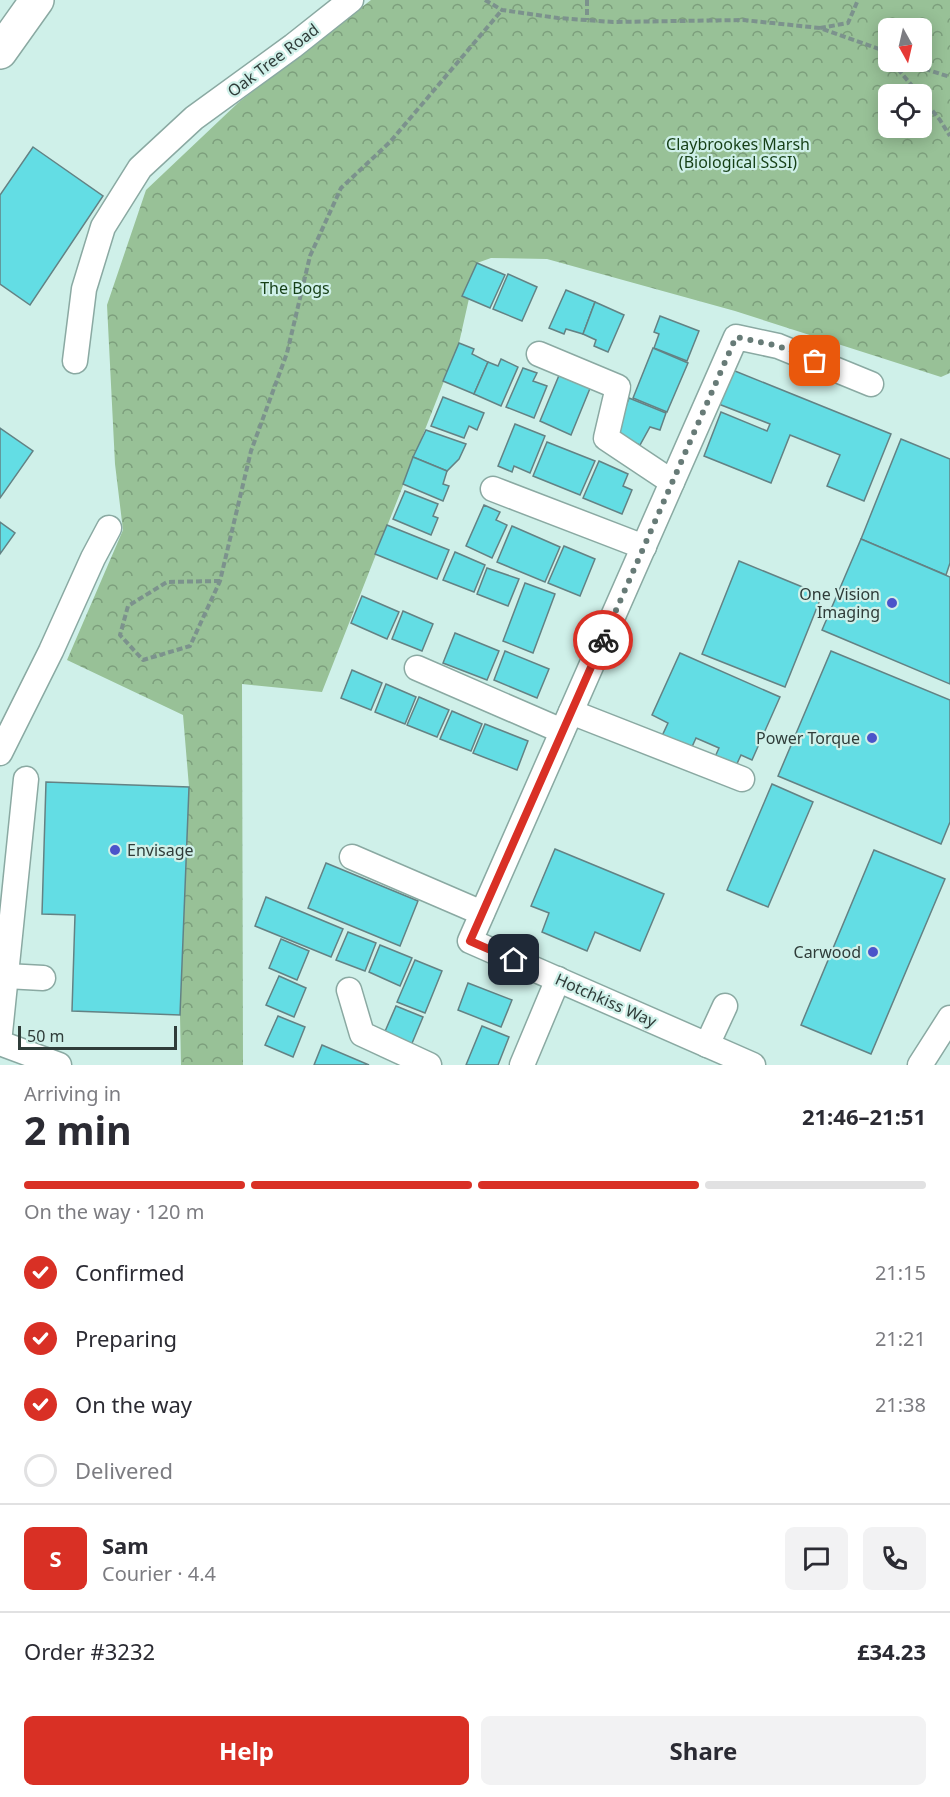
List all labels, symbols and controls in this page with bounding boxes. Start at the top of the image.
street label: Oak Tree Road [223,18,323,102]
north arrow [878,18,932,72]
map controls [878,18,932,138]
button: locate [878,84,932,138]
park label: Claybrookes Marsh (Biological SSSI) [666,133,810,173]
park label: The Bogs [260,277,330,299]
pin [789,335,840,386]
icon: bag [798,344,831,377]
place label: One Vision Imaging [799,583,880,623]
marker: One Vision Imaging [885,596,899,610]
courier [573,610,633,670]
icon: bike [587,624,620,657]
place label: Power Torque [756,727,860,749]
marker: Power Torque [865,731,879,745]
place label: Envisage [127,839,194,861]
marker: Envisage [108,843,122,857]
pin [488,934,539,985]
place label: Carwood [794,941,861,963]
icon: home [497,943,530,976]
marker: Carwood [866,945,880,959]
street label: Hotchkiss Way [552,968,661,1033]
scale bar [18,1023,177,1050]
text: 50 m [27,1025,64,1047]
text: Arriving in [24,1080,121,1107]
text: 21:46–21:51 [802,1101,926,1131]
text: 2 min [24,1103,131,1156]
text: On the way · 120 m [24,1198,204,1225]
icon: check [24,1256,57,1289]
text: Confirmed [75,1257,185,1287]
text: 21:15 [875,1259,926,1286]
icon: check [24,1322,57,1355]
text: Preparing [75,1323,177,1353]
text: 21:21 [875,1325,926,1352]
icon: check [24,1388,57,1421]
text: On the way [75,1389,192,1419]
text: 21:38 [875,1391,926,1418]
text: Delivered [75,1455,173,1485]
button: chat [785,1527,848,1590]
button: phone [863,1527,926,1590]
text: Sam [102,1530,149,1560]
text: S [49,1543,62,1573]
text: Courier · 4.4 [102,1560,216,1587]
text: Order #3232 [24,1636,155,1666]
text: £34.23 [857,1636,926,1666]
button: Help [24,1716,469,1785]
button: Share [481,1716,926,1785]

